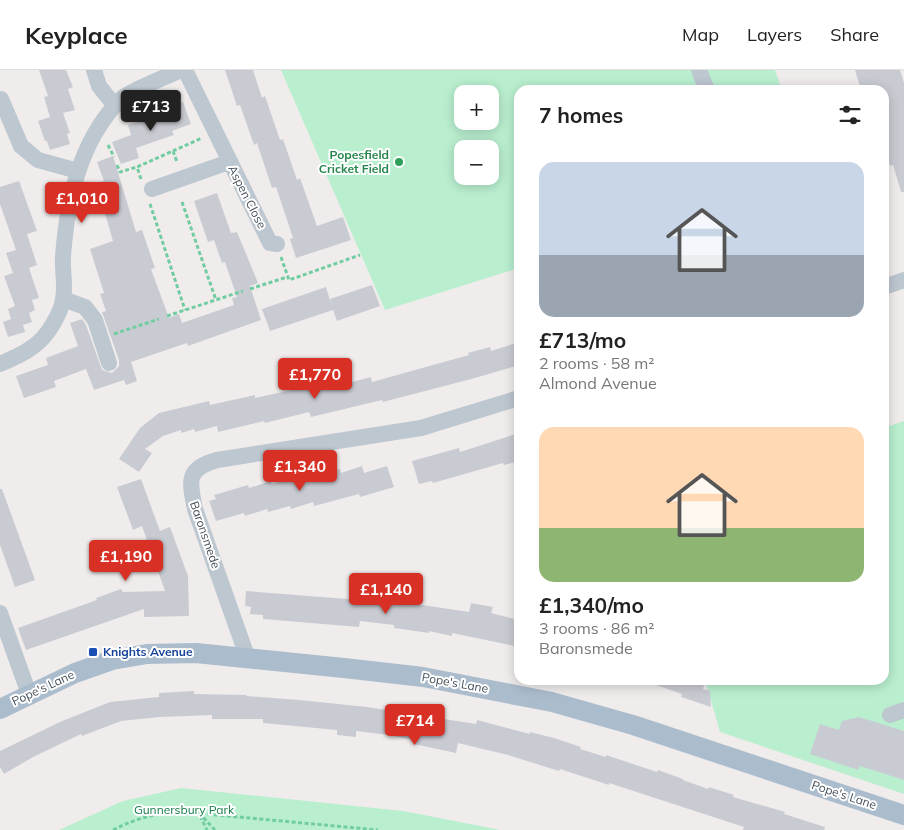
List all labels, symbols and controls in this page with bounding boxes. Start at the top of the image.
text: Keyplace [25,20,128,50]
text: Map [682,23,719,46]
text: Layers [747,23,802,46]
text: Share [830,23,879,46]
map controls [454,85,499,185]
button: + [454,85,499,130]
pin: £713 [121,90,181,132]
text: £713 [132,96,170,116]
icon: filters [836,101,864,129]
text: 7 homes [539,102,623,128]
button: − [454,140,499,185]
place label: Popesfield Cricket Field [319,147,389,176]
marker: Popesfield Cricket Field [393,156,405,168]
street label: Aspen Close [225,163,270,231]
pin: £1,010 [41,182,123,224]
text: £1,010 [56,188,108,208]
icon: home [657,195,747,285]
text: £713/mo [539,327,626,353]
text: 2 rooms · 58 m² [539,353,654,373]
pin: £1,770 [274,358,356,400]
text: £1,770 [289,364,341,384]
text: Almond Avenue [539,373,657,393]
pin: £1,340 [259,450,341,492]
text: £1,340 [274,456,326,476]
icon: home [657,460,747,550]
street label: Baronsmede [187,499,224,571]
pin: £1,190 [85,540,167,582]
text: £1,190 [100,546,152,566]
pin: £1,140 [345,572,427,615]
text: £1,140 [360,579,412,599]
text: £1,340/mo [539,592,644,618]
text: 3 rooms · 86 m² [539,618,654,638]
text: Baronsmede [539,638,633,658]
place label: Knights Avenue [103,644,193,659]
marker: Knights Avenue [87,646,99,658]
street label: Pope's Lane [9,667,76,709]
street label: Pope's Lane [421,669,489,696]
pin: £714 [385,704,445,746]
text: £714 [396,710,434,730]
street label: Pope's Lane [810,777,878,812]
park label: Gunnersbury Park [134,802,235,817]

